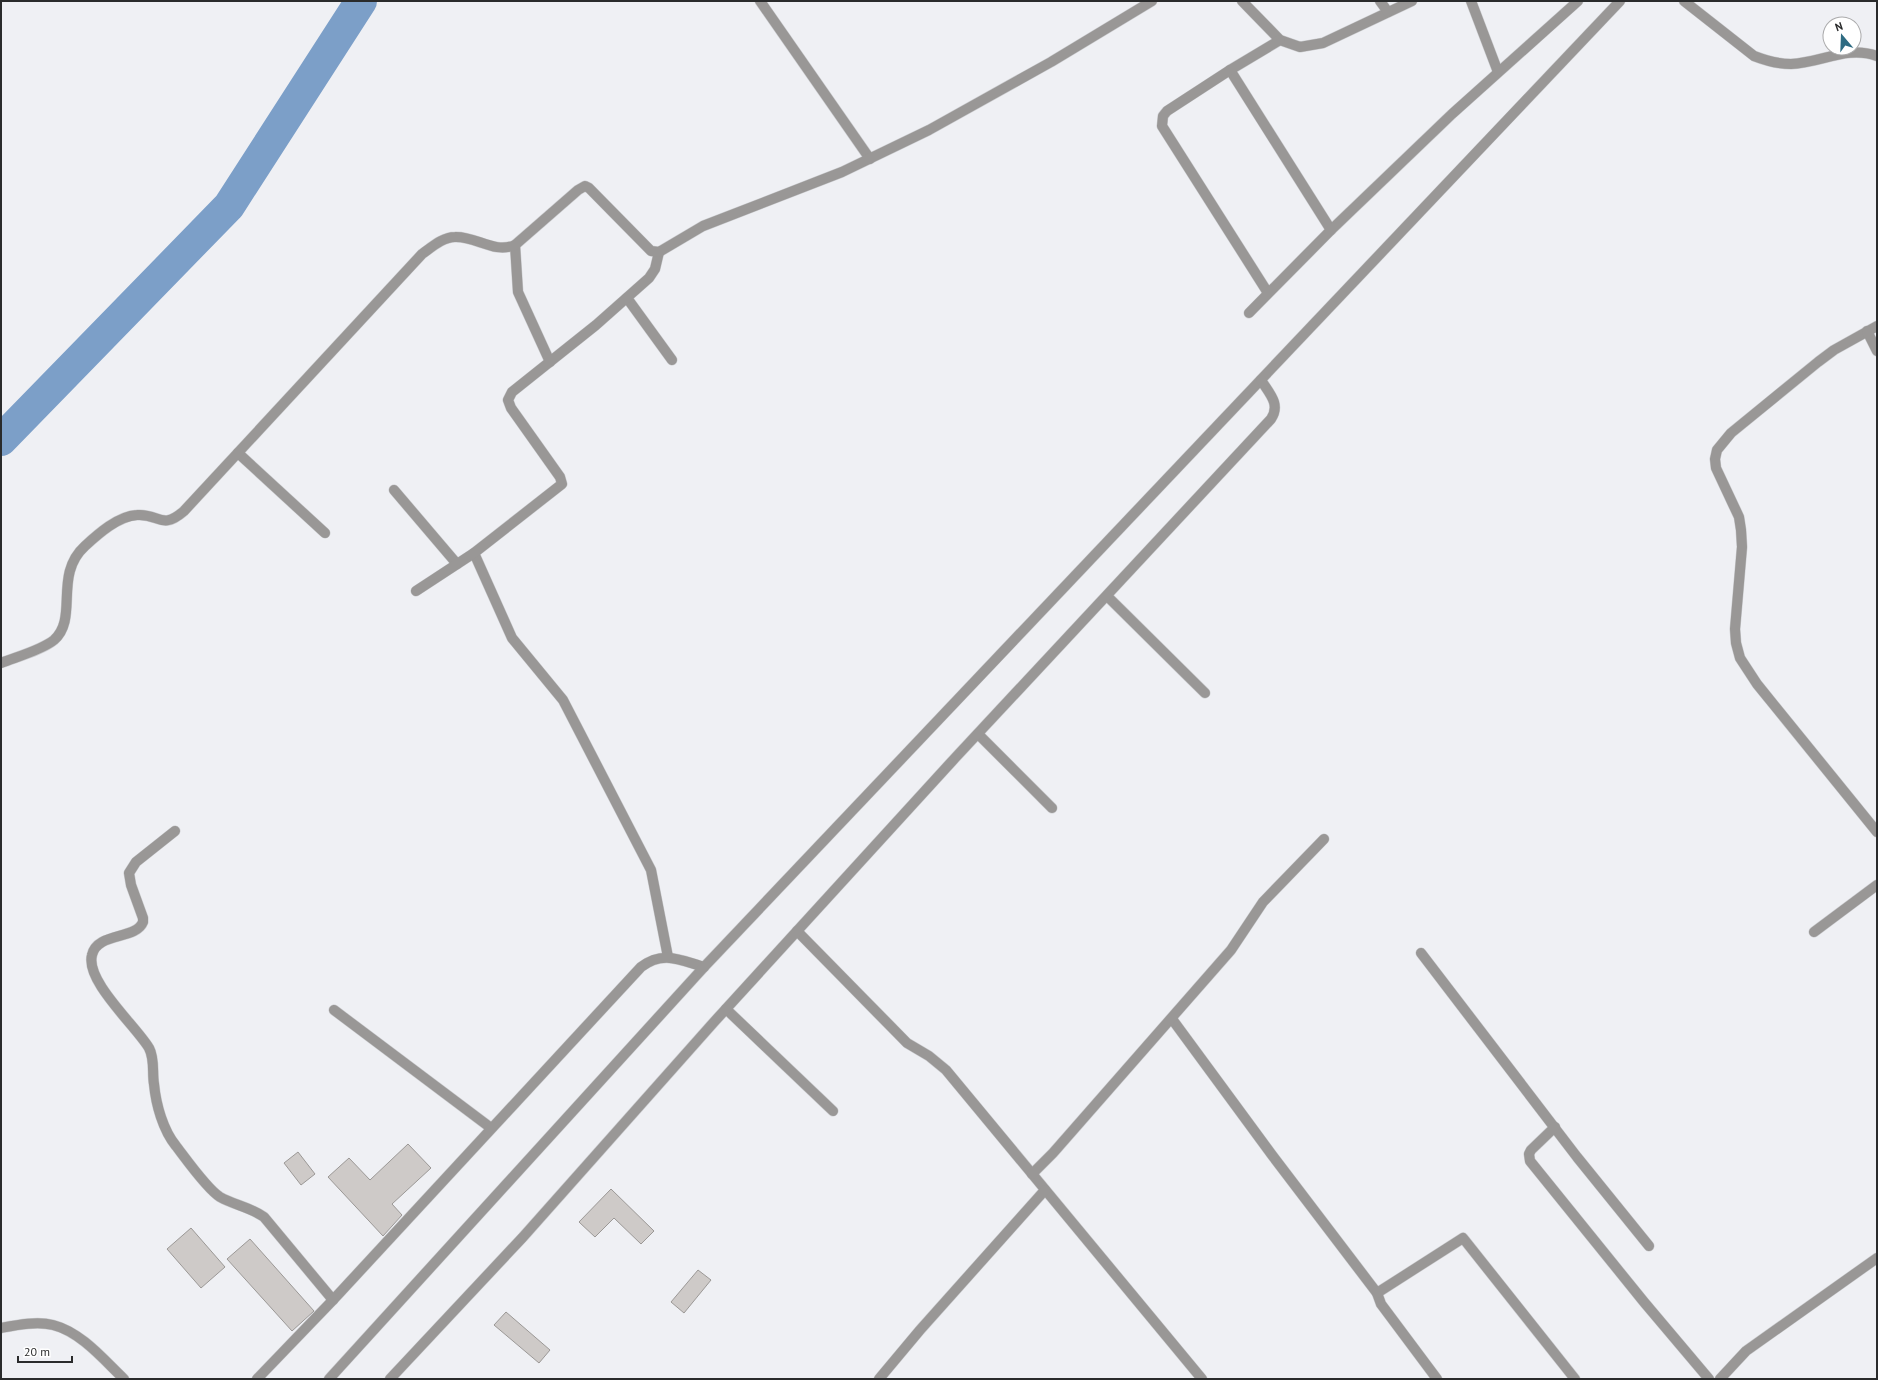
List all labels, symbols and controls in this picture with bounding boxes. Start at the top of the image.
north arrow [1822,16,1862,56]
text: N [1833,19,1844,34]
scale bar [18,1338,72,1364]
text: 20 m [24,1344,50,1359]

